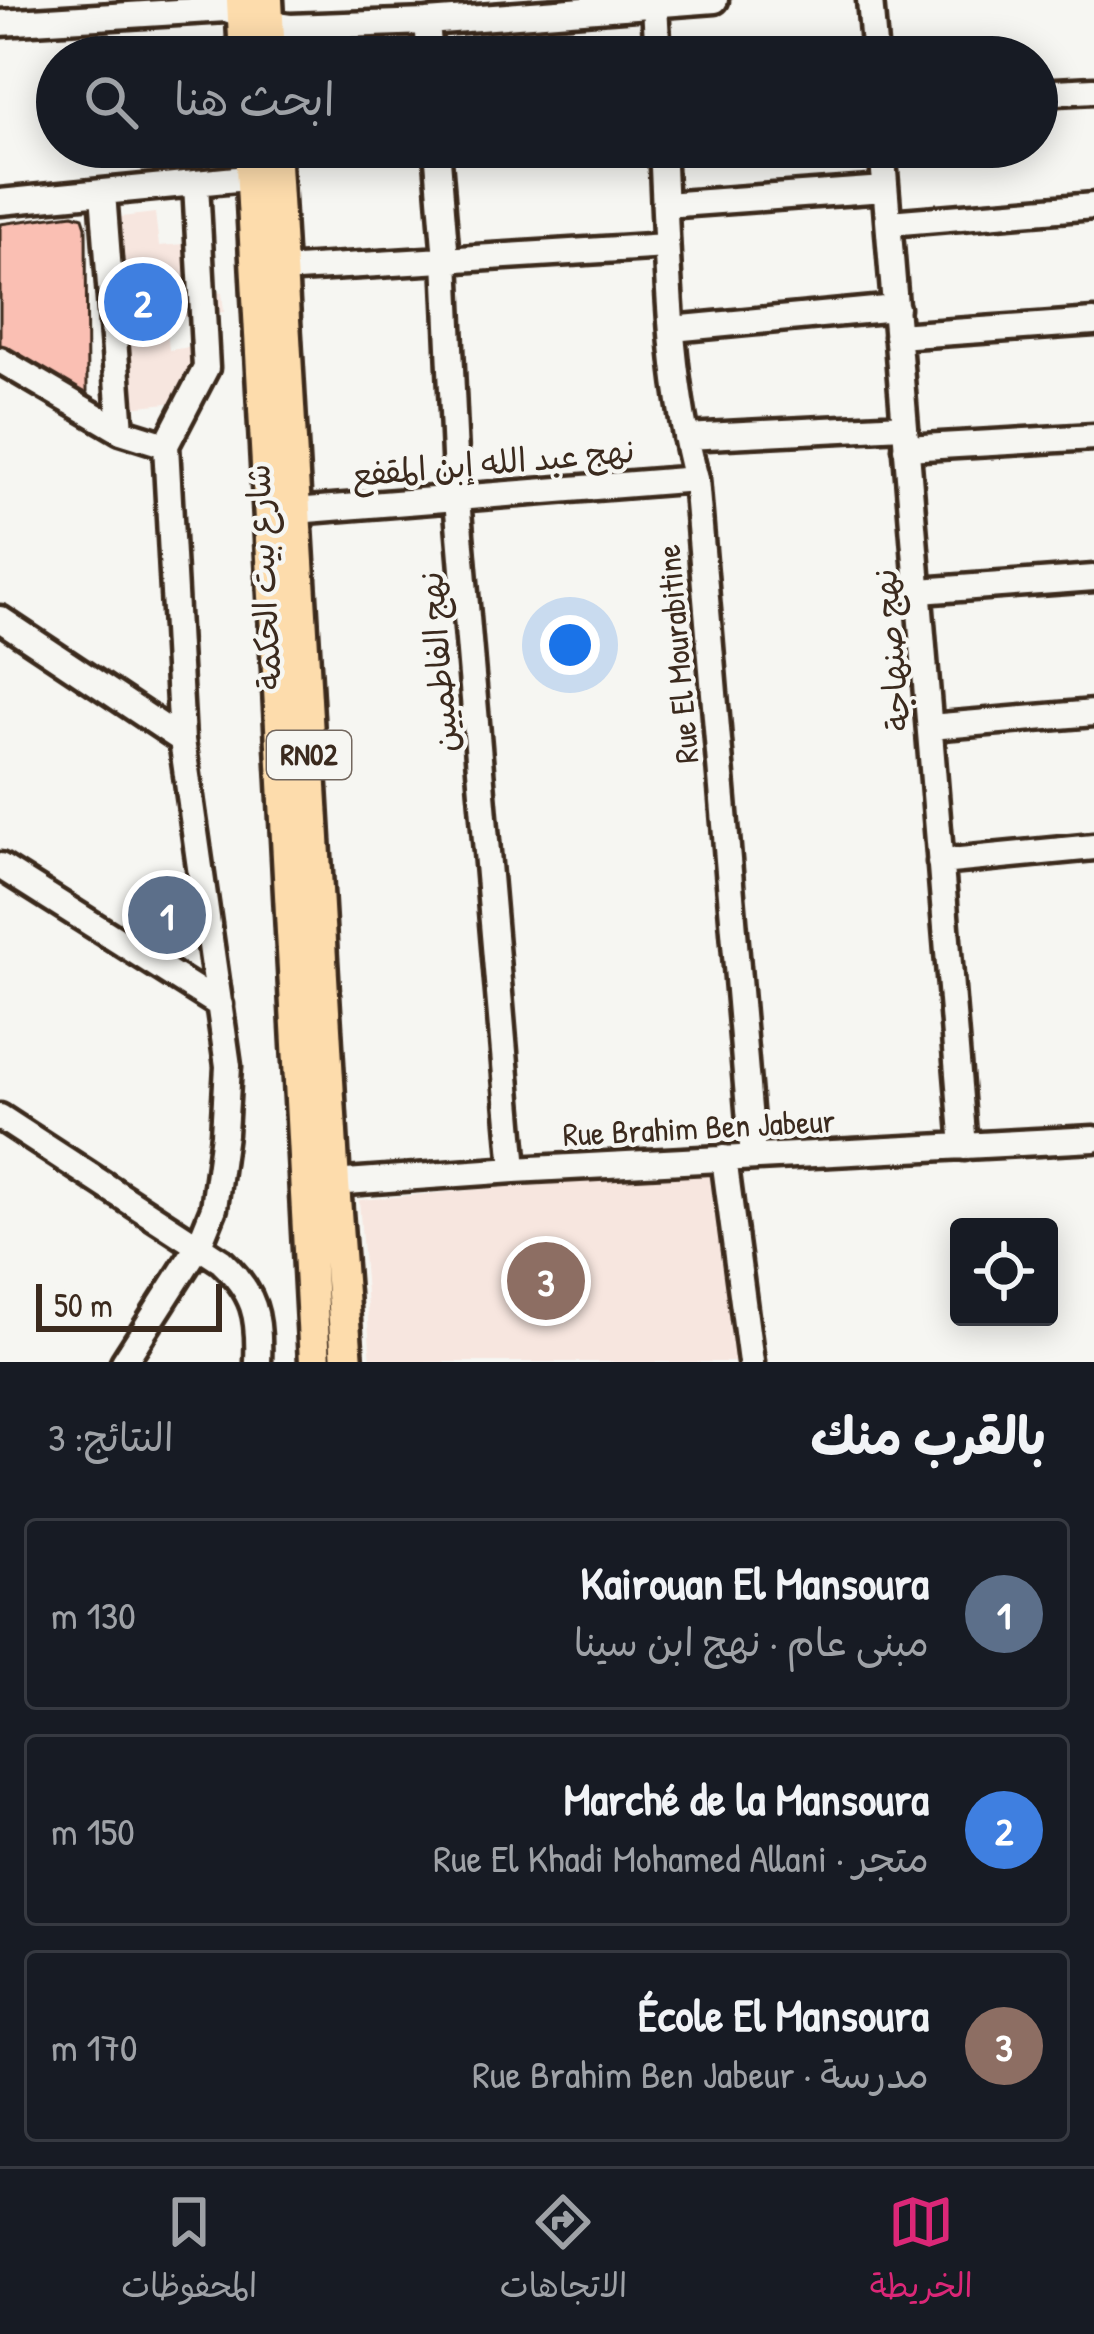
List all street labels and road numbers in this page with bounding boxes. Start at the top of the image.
street label: نهج عبد الله إبن المقفع [350,428,636,498]
street label: شارع بيت الحكمة [235,463,293,691]
street label: Rue El Mourabitine [646,543,708,765]
street label: نهج صنهاجة [862,567,921,733]
street label: نهج الفاطميين [408,570,469,754]
road number: RN02 [267,731,351,779]
street label: Rue Brahim Ben Jabeur [562,1098,837,1156]

